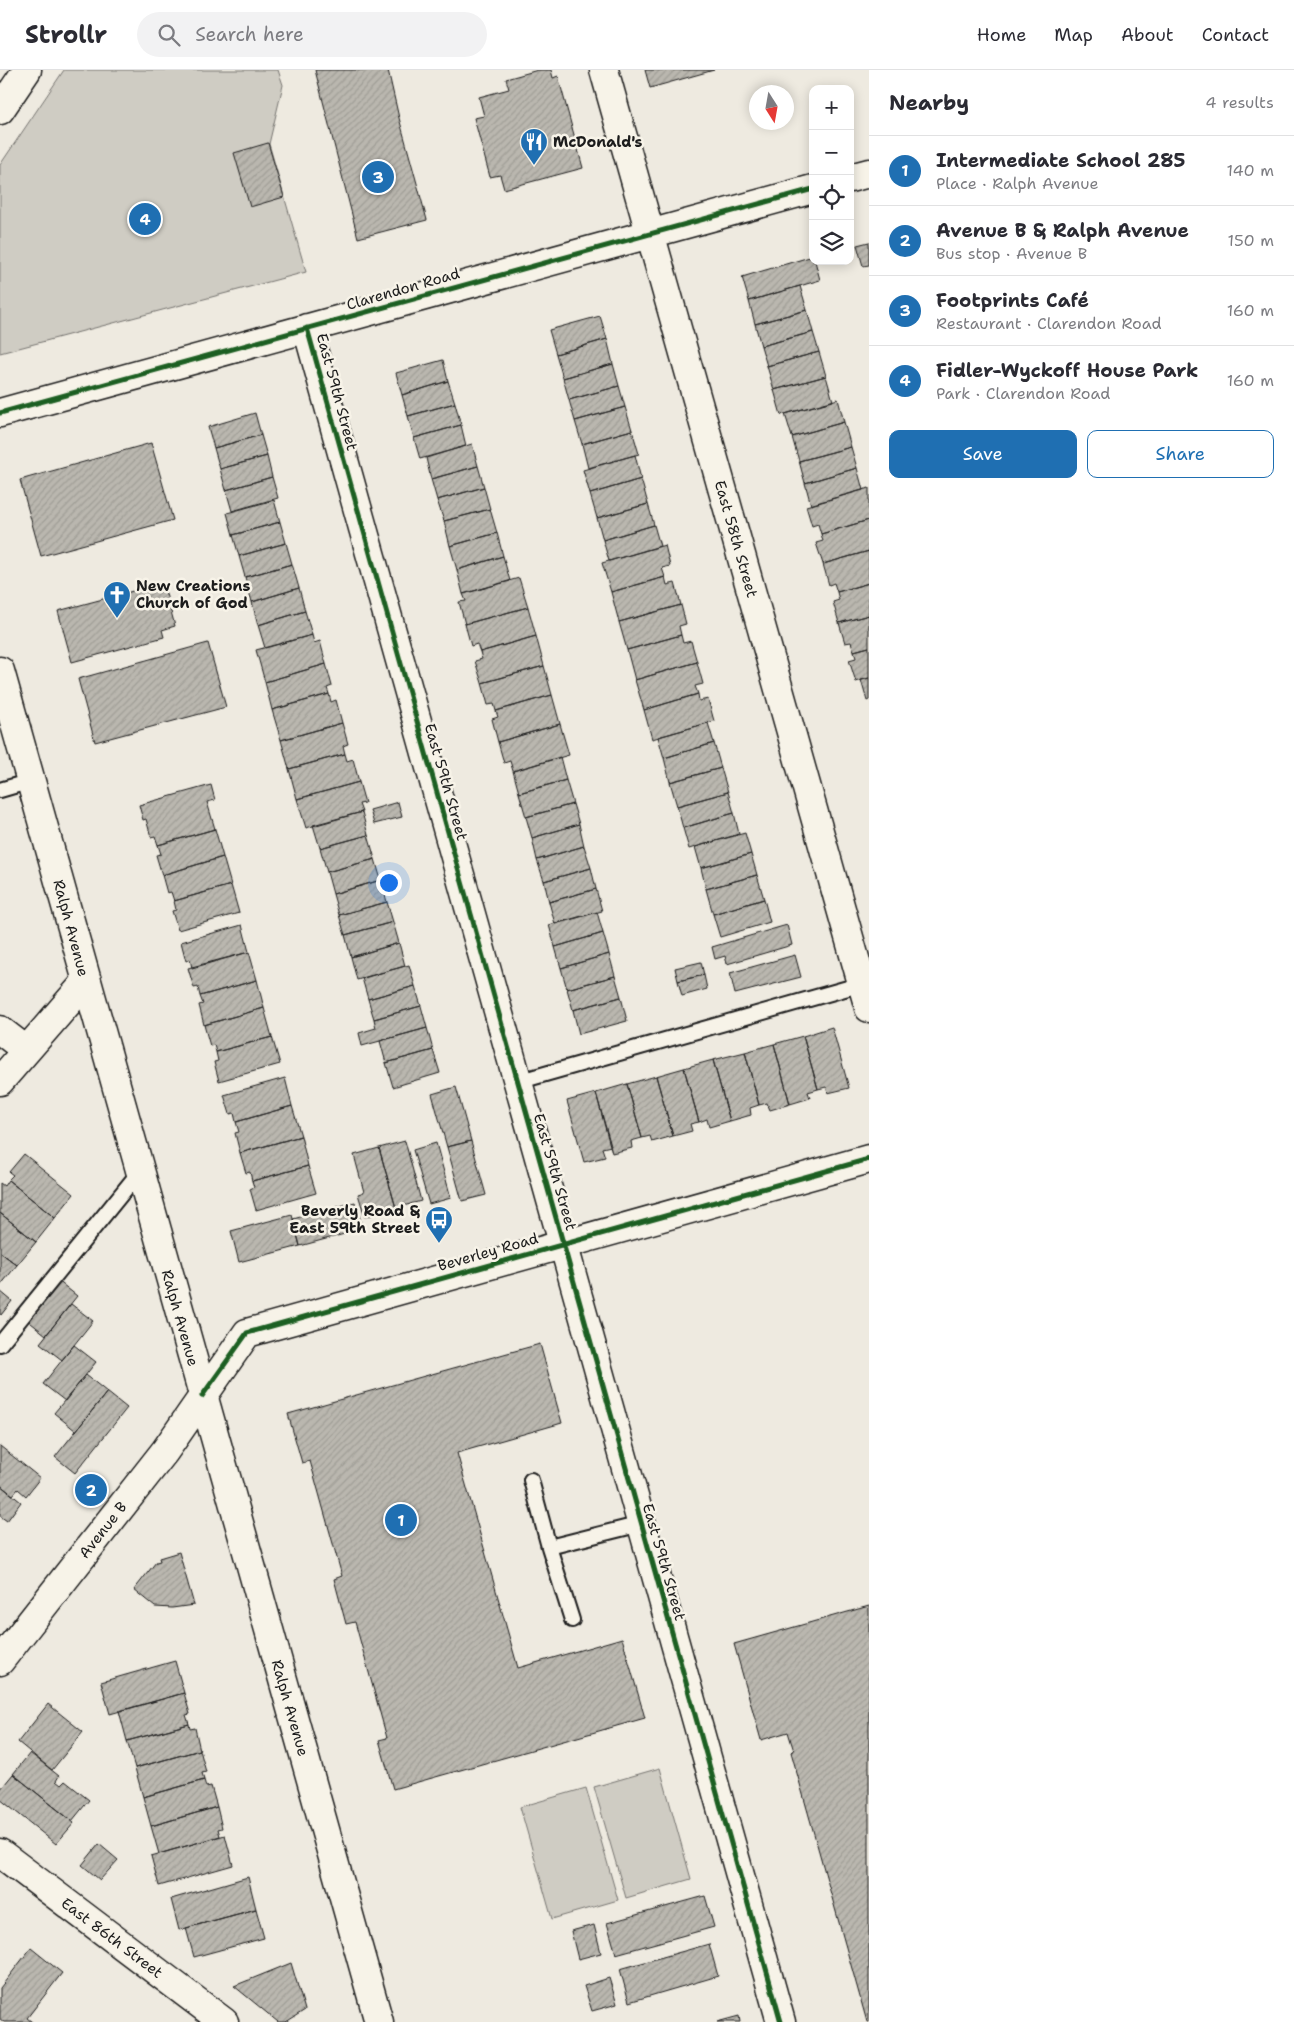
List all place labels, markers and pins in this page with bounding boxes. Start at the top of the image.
restaurant icon: McDonald's [519,127,549,166]
place label: McDonald's [553,132,643,152]
pin: 3 [362,158,394,196]
pin: 4 [129,200,161,238]
place label: New Creations Church of God [136,576,250,613]
church icon: New Creations Church of God [102,580,132,619]
place label: Beverly Road & East 59th Street [289,1201,421,1238]
bus stop icon: Beverly Road & East 59th Street [424,1205,454,1244]
pin: 2 [75,1471,107,1509]
pin: 1 [385,1501,417,1539]

